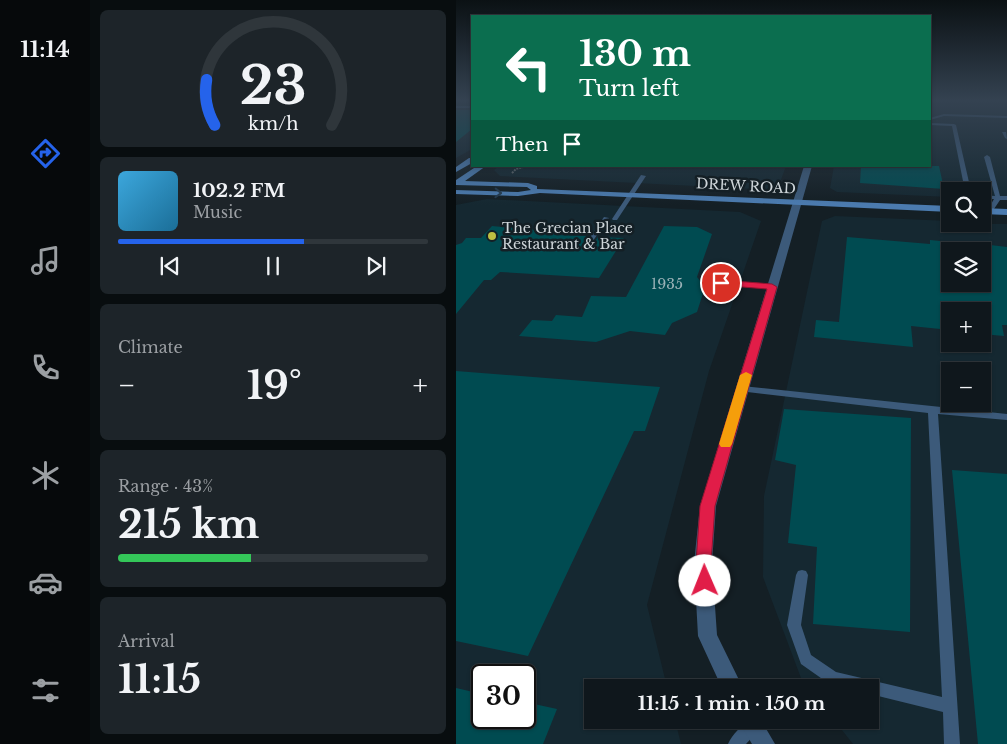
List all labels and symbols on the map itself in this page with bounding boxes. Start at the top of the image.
street label: DREW ROAD [696,174,796,198]
one-way arrow [495,188,503,198]
place label: The Grecian Place Restaurant & Bar [502,219,633,253]
marker: The Grecian Place Restaurant & Bar [486,230,498,242]
pin [700,262,742,304]
house number: 1935 [651,275,683,293]
position arrow [678,554,730,606]
speed limit sign: 30 [471,664,536,729]

